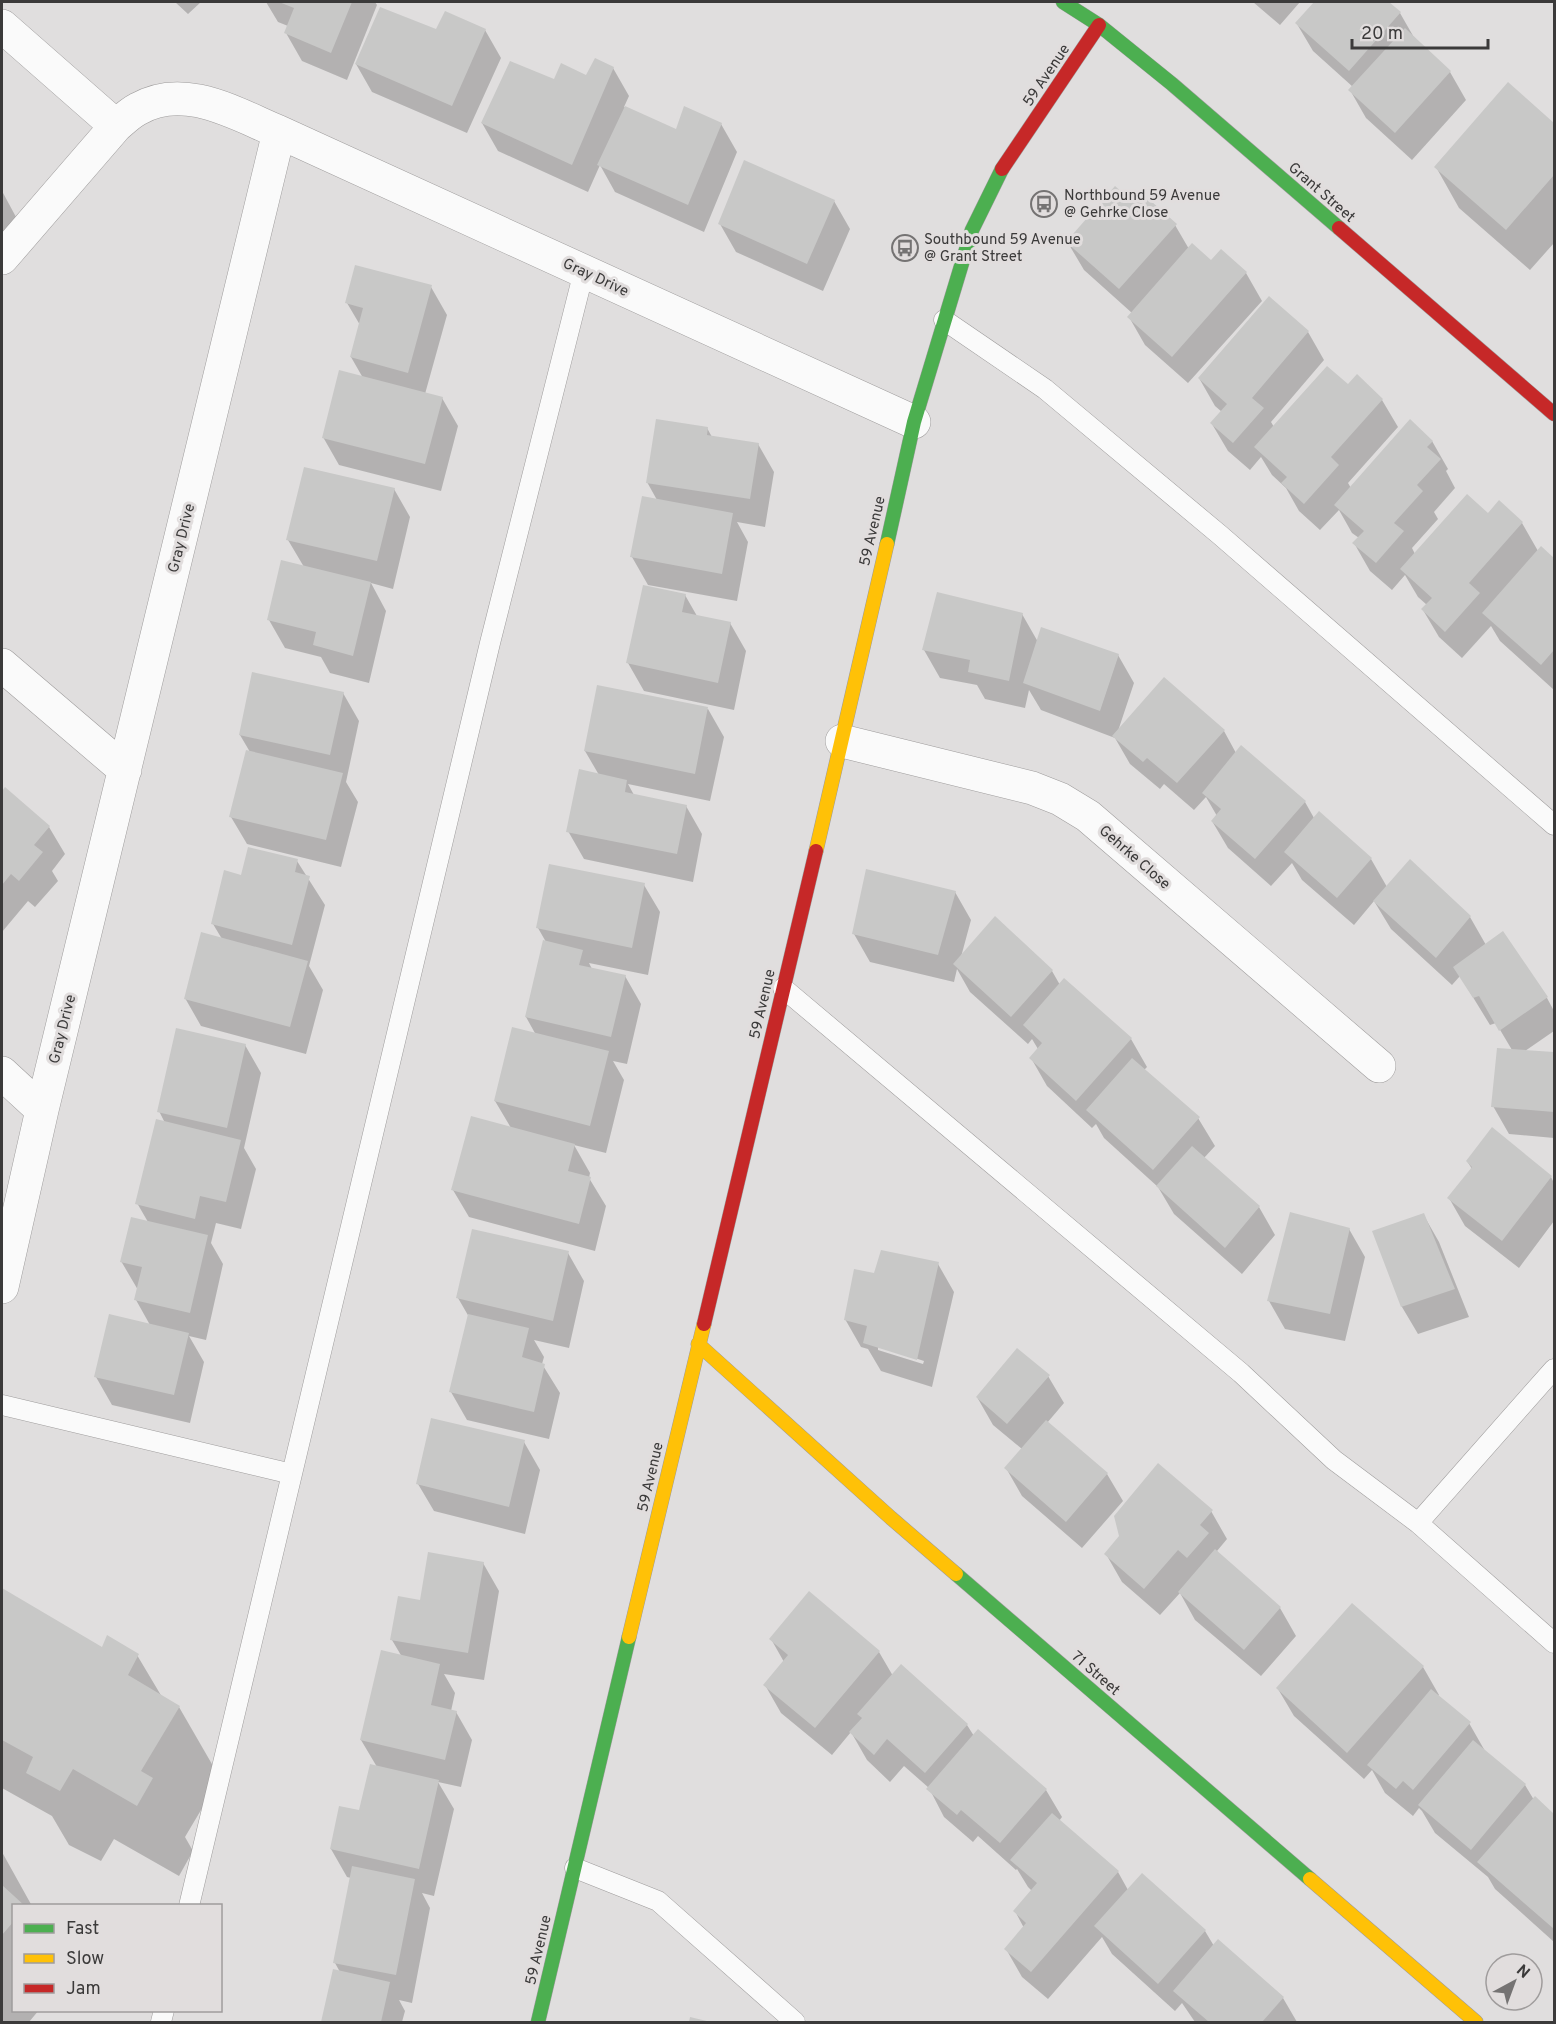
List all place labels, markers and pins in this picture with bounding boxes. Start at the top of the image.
place label: Northbound 59 Avenue @ Gehrke Close [1064,187,1220,223]
bus stop icon: Northbound 59 Avenue @ Gehrke Close [1029,189,1059,219]
place label: Southbound 59 Avenue @ Grant Street [924,231,1081,267]
bus stop icon: Southbound 59 Avenue @ Grant Street [890,233,920,263]

